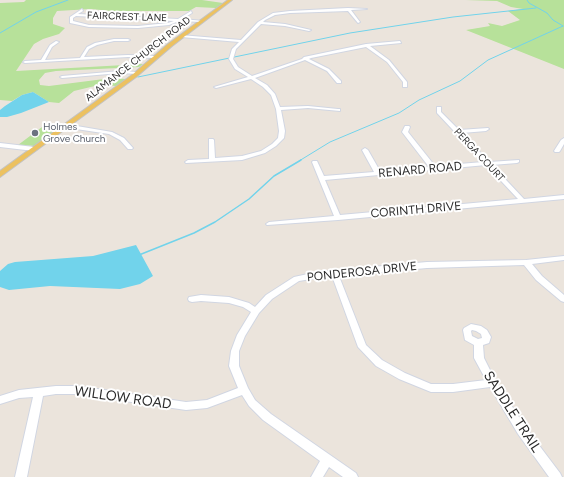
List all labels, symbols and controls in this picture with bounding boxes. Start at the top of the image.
street label: FAIRCREST LANE [87,10,167,24]
street label: ALAMANCE CHURCH ROAD [83,14,193,104]
place label: Holmes Grove Church [43,121,105,144]
street label: PERGA COURT [451,126,507,184]
marker: Holmes Grove Church [30,128,40,138]
street label: RENARD ROAD [378,159,462,181]
street label: CORINTH DRIVE [370,199,462,221]
street label: PONDEROSA DRIVE [306,259,418,285]
street label: SADDLE TRAIL [480,368,544,456]
street label: WILLOW ROAD [73,383,173,413]

